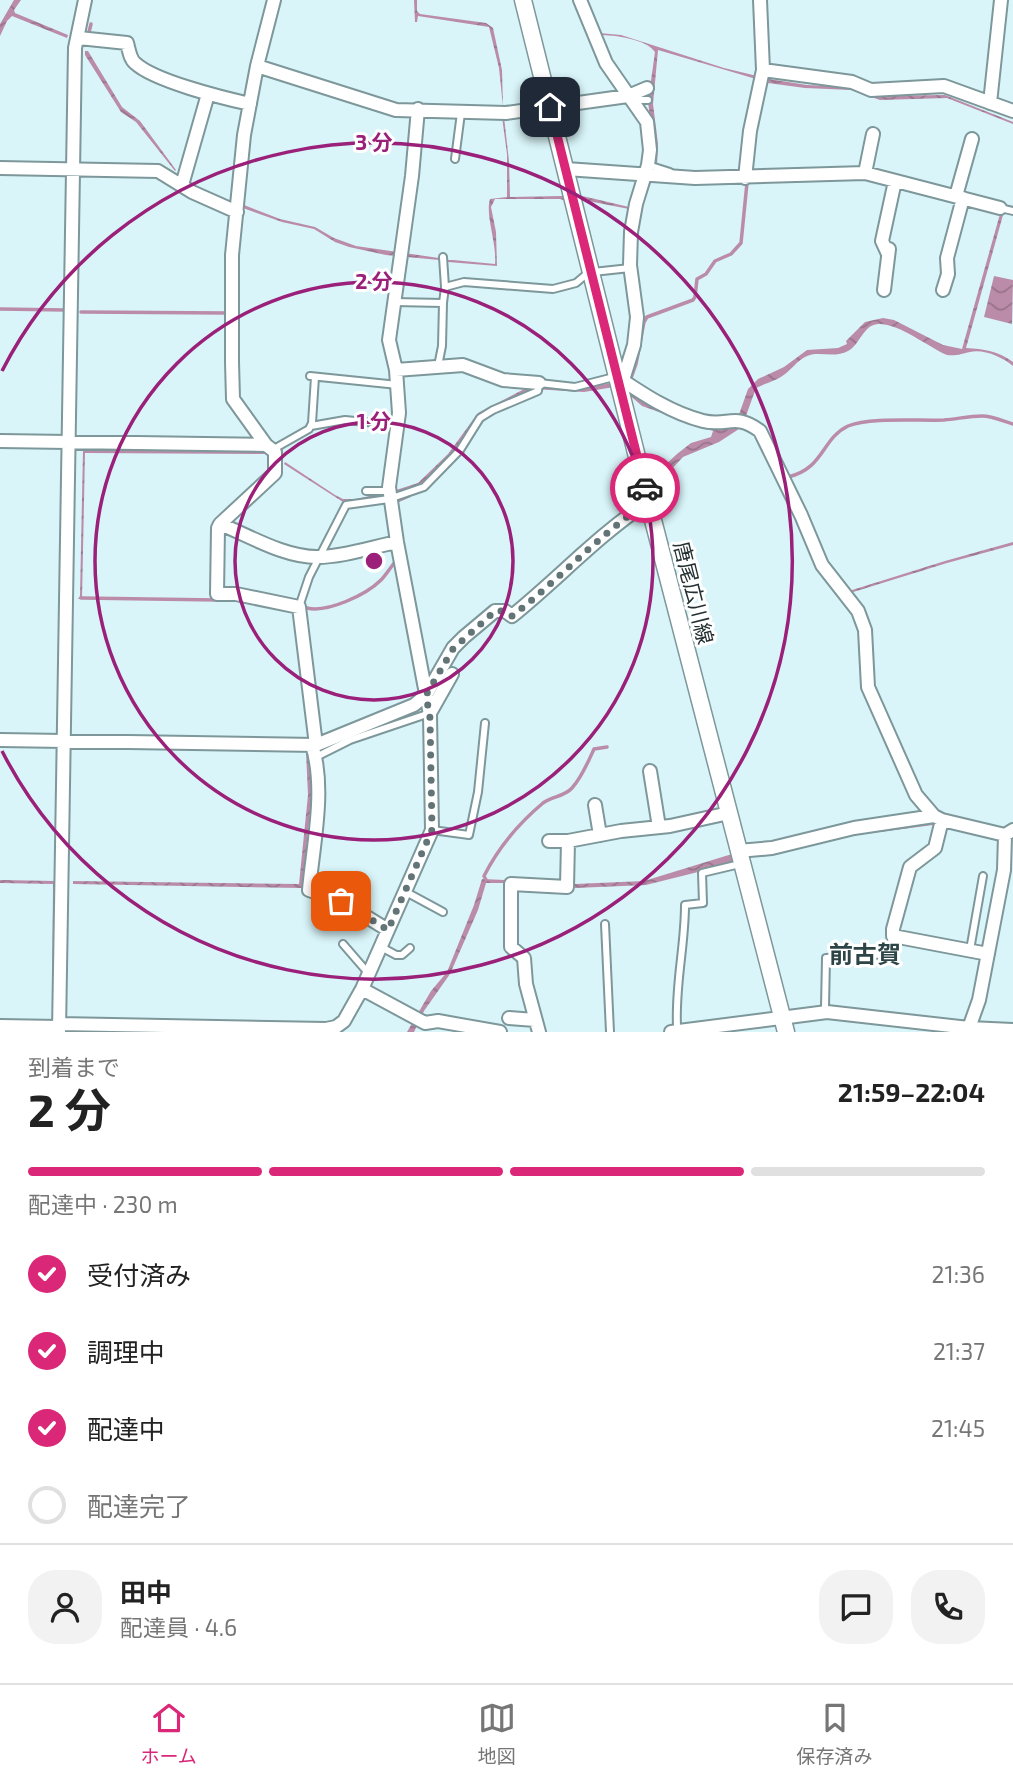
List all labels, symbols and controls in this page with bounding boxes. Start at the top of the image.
pin [520,77,580,137]
icon: home [531,88,569,126]
text: 3 分 [355,129,393,154]
text: 2 分 [355,268,393,293]
text: 1 分 [357,408,391,433]
courier [610,453,680,523]
icon: car [626,469,664,507]
street label: 唐尾広川線 [670,539,719,647]
centre of rings [362,549,386,573]
pin [311,871,371,931]
icon: bag [322,882,360,920]
district label: 前古賀 [829,939,901,968]
text: 到着まで [28,1053,120,1081]
text: 21:59–22:04 [838,1076,985,1107]
text: 2 分 [28,1081,111,1136]
text: 配達中 · 230 m [28,1190,178,1218]
icon: check [28,1255,66,1293]
text: 受付済み [87,1259,191,1290]
text: 21:36 [932,1260,985,1288]
icon: check [28,1332,66,1370]
text: 調理中 [87,1336,165,1367]
text: 21:37 [933,1337,985,1365]
icon: check [28,1409,66,1447]
text: 配達中 [87,1413,165,1444]
text: 21:45 [931,1414,985,1442]
text: 配達完了 [87,1490,191,1521]
button: person [28,1570,102,1644]
button: chat [819,1570,893,1644]
button: phone [911,1570,985,1644]
text: 田中 [120,1576,172,1607]
text: 配達員 · 4.6 [120,1613,237,1641]
tab: ホーム [140,1699,197,1768]
tab: 地図 [478,1699,516,1768]
tab: 保存済み [797,1699,873,1768]

